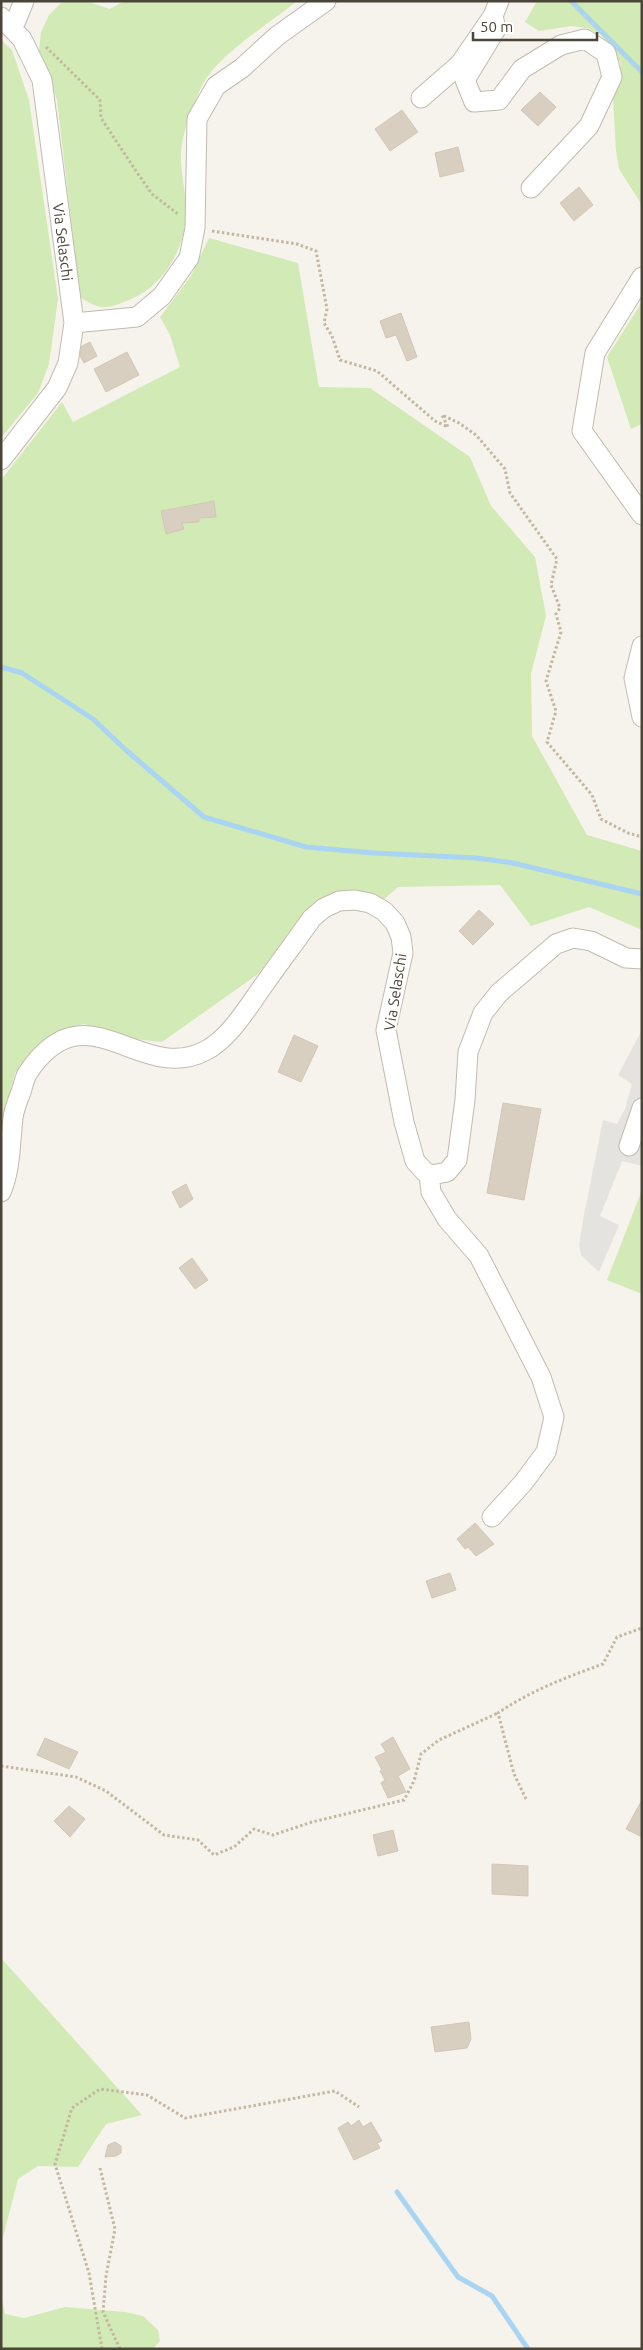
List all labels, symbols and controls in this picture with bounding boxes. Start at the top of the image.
scale bar [473,10,597,42]
text: 50 m [480,18,513,35]
street label: Via Selaschi [50,202,76,282]
street label: Via Selaschi [380,952,410,1032]

